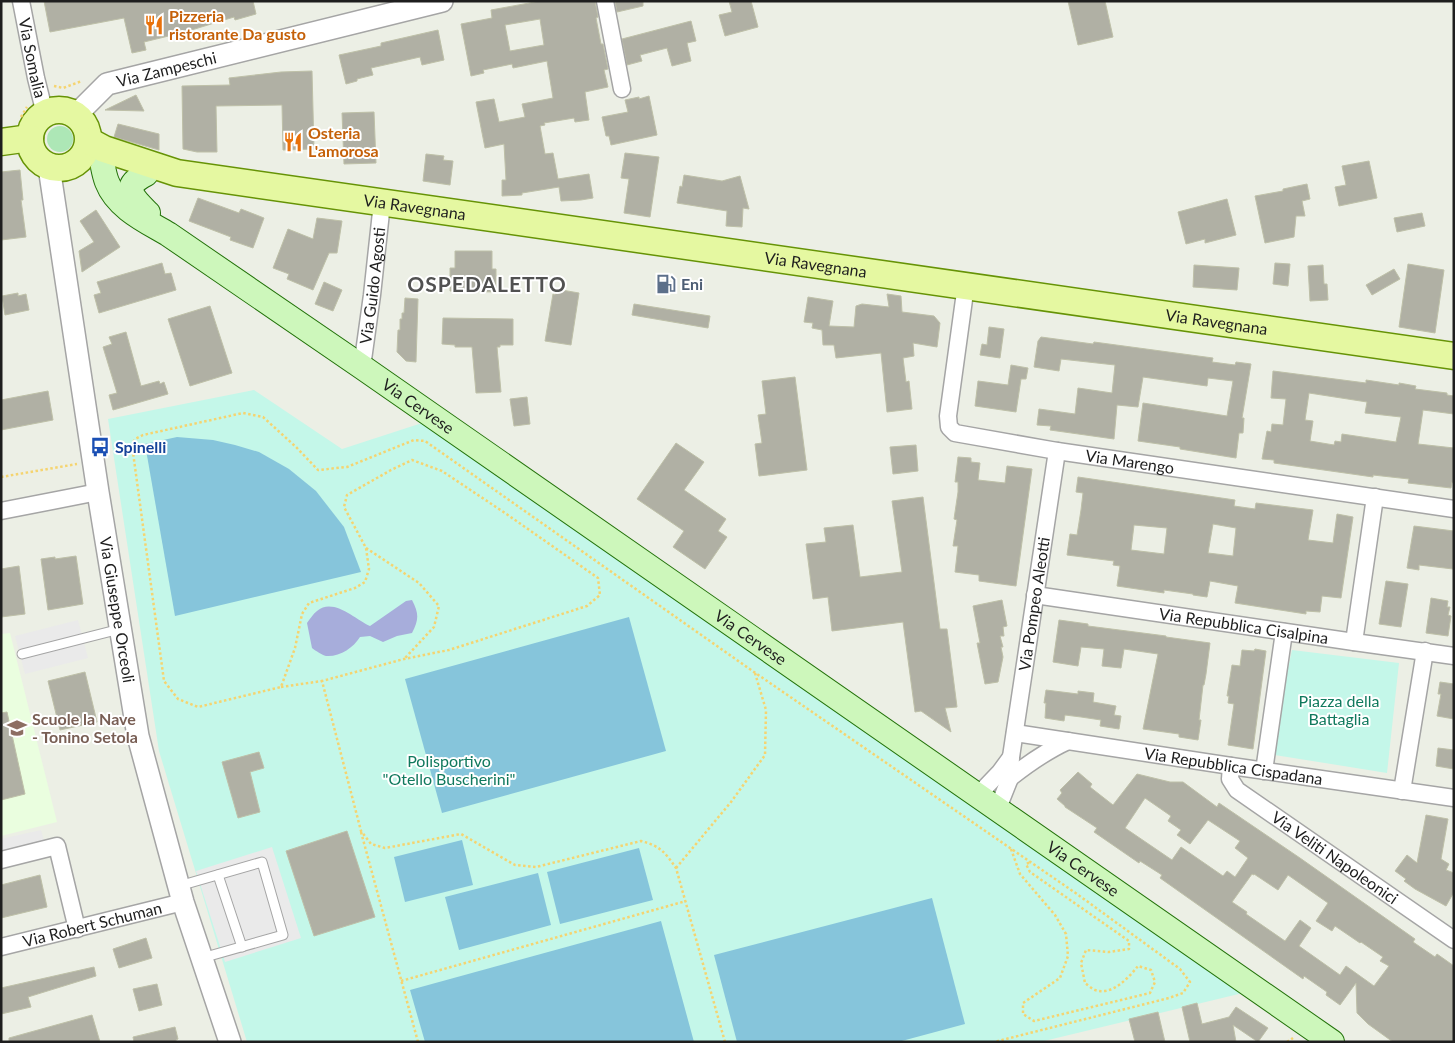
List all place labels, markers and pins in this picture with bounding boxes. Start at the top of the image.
place label: Pizzeria ristorante Da gusto [169,6,306,43]
restaurant icon: Pizzeria ristorante Da gusto [143,14,165,36]
place label: Osteria L'amorosa [308,123,379,160]
restaurant icon: Osteria L'amorosa [282,131,304,153]
fuel station icon: Eni [655,273,677,295]
place label: Eni [681,274,703,293]
bus stop icon: Spinelli [89,436,111,458]
place label: Spinelli [115,437,166,456]
place label: Scuole la Nave - Tonino Setola [32,709,138,746]
school or university icon: Scuole la Nave - Tonino Setola [6,717,28,739]

